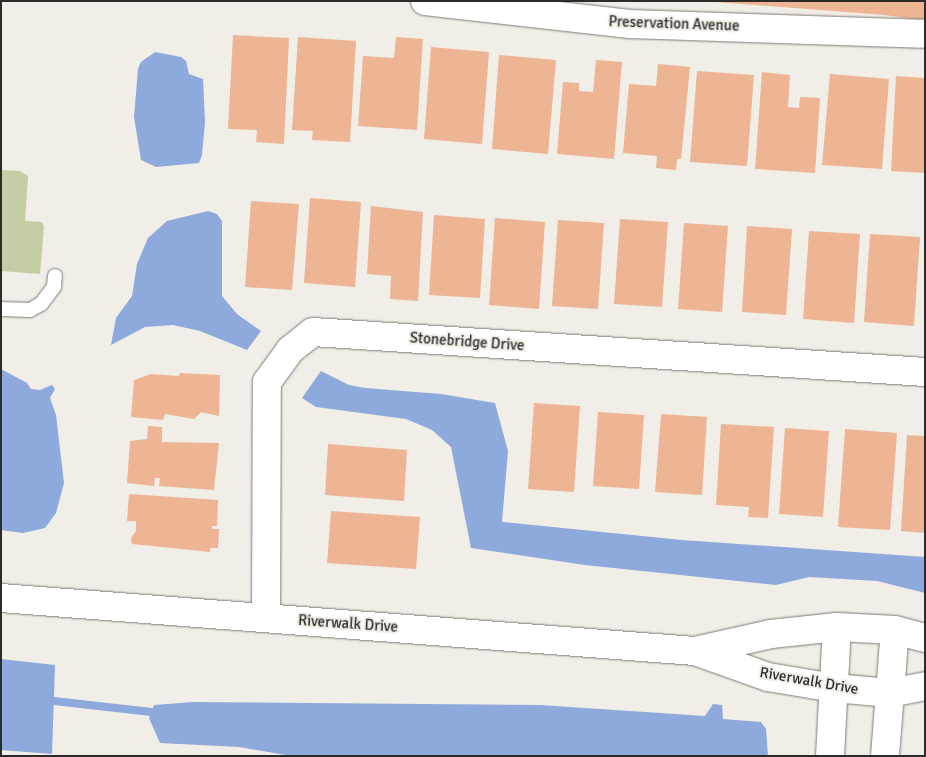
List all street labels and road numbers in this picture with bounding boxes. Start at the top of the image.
street label: Preservation Avenue [608,13,740,35]
street label: Stonebridge Drive [409,329,525,355]
street label: Riverwalk Drive [298,612,398,636]
street label: Riverwalk Drive [758,663,860,699]

